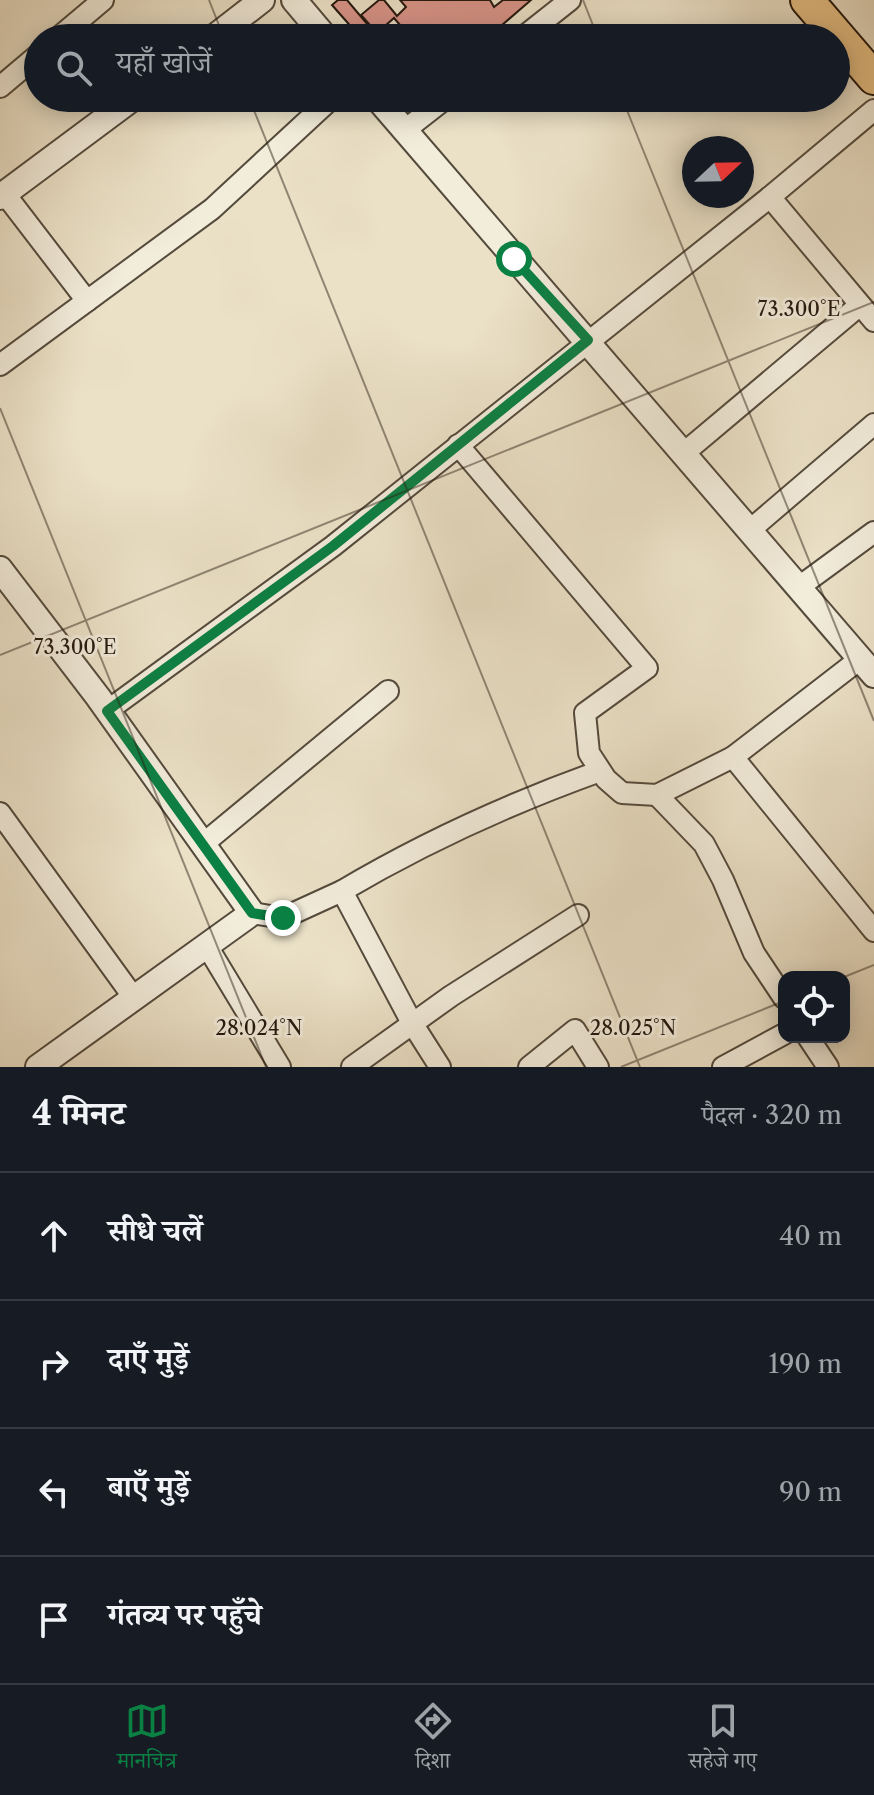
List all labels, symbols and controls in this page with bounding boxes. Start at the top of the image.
search box [24,24,850,112]
text: यहाँ खोजें [116,44,212,81]
icon: search [52,46,96,90]
north arrow [682,136,754,208]
route start [496,241,532,277]
text: 73.300°E [758,297,840,321]
text: 73.300°E [34,635,116,659]
route end [265,900,301,936]
map controls [778,971,850,1043]
button: locate [778,971,850,1043]
text: 28.024°N [216,1016,302,1040]
text: 28.025°N [590,1016,676,1040]
text: 4 मिनट [32,1092,125,1134]
text: पैदल · 320 m [701,1099,842,1131]
text: सीधे चलें [108,1212,203,1249]
icon: ahead [32,1214,76,1258]
text: 40 m [779,1220,842,1252]
text: दाएँ मुड़ें [108,1340,189,1377]
icon: right [32,1342,76,1386]
text: 190 m [768,1348,842,1380]
text: बाएँ मुड़ें [108,1468,190,1505]
icon: left [32,1470,76,1514]
text: 90 m [779,1476,842,1508]
text: गंतव्य पर पहुँचे [108,1596,262,1633]
icon: arrive [32,1598,76,1642]
tab: मानचित्र [117,1699,177,1782]
tab: दिशा [411,1699,455,1782]
tab: सहेजे गए [689,1699,757,1782]

